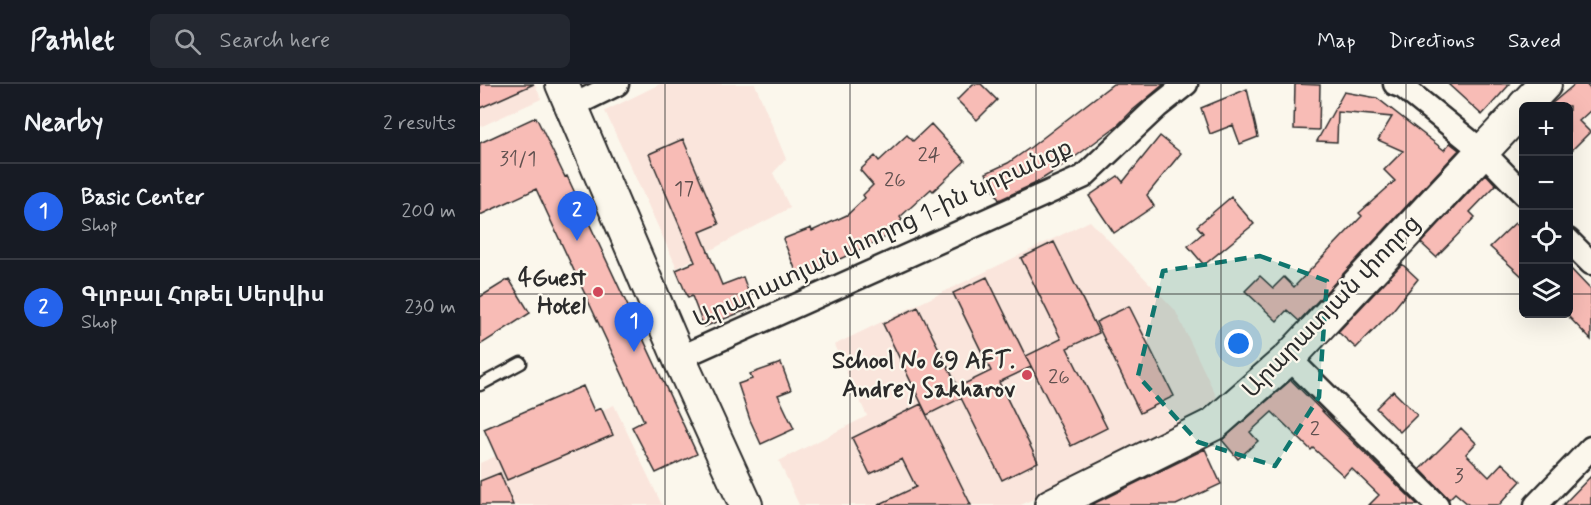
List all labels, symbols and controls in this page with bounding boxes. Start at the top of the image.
search box [150,14,570,68]
text: Pathlet [30,23,114,60]
icon: search [171,25,204,58]
text: Search here [219,27,330,55]
text: Map [1317,27,1356,55]
text: Directions [1389,27,1475,55]
text: Saved [1508,27,1561,55]
map controls [1519,102,1573,318]
button: + [1519,102,1573,156]
text: Nearby [24,106,103,140]
text: 2 results [383,110,456,137]
street label: Արարատյան փողոց 1-ին նրբանցք [688,132,1078,336]
house number: 24 [917,141,941,169]
house number: 31/1 [499,145,537,173]
button: − [1519,156,1573,210]
house number: 26 [884,166,906,194]
house number: 17 [674,175,694,203]
text: Basic Center [81,184,204,212]
pin: 2 [558,192,596,241]
text: 1 [39,198,48,225]
text: 200 m [401,198,456,225]
street label: Արարատյան փողոց [1236,209,1428,405]
button: locate [1519,210,1573,264]
text: Shop [81,212,118,239]
place label: 4Guest Hotel [518,263,586,322]
button: layers [1519,264,1573,318]
text: Գլոբալ Հոթել Սերվիս [81,281,325,309]
marker: 4Guest Hotel [591,285,605,299]
text: 2 [39,294,48,321]
text: 230 m [404,294,456,321]
pin: 1 [614,302,654,352]
text: Shop [81,309,118,336]
your location [1224,329,1253,358]
place label: School No 69 AFT. Andrey Sakharov [832,346,1016,405]
house number: 26 [1048,363,1070,391]
marker: School No 69 AFT. Andrey Sakharov [1020,368,1034,382]
house number: 2 [1310,415,1320,443]
house number: 3 [1454,462,1464,490]

